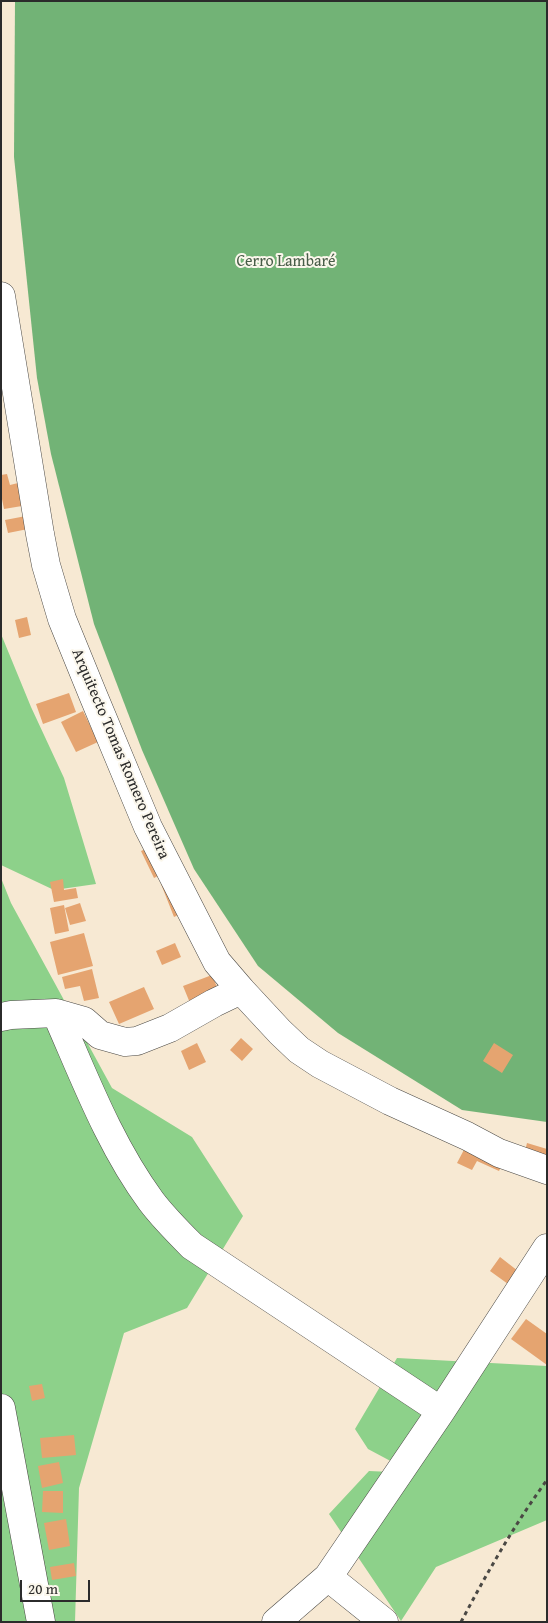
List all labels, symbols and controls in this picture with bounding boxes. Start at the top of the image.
park label: Cerro Lambaré [236,252,336,272]
street label: Arquitecto Tomas Romero Pereira [67,646,173,862]
scale bar [22,1570,92,1602]
text: 20 m [28,1578,58,1599]

